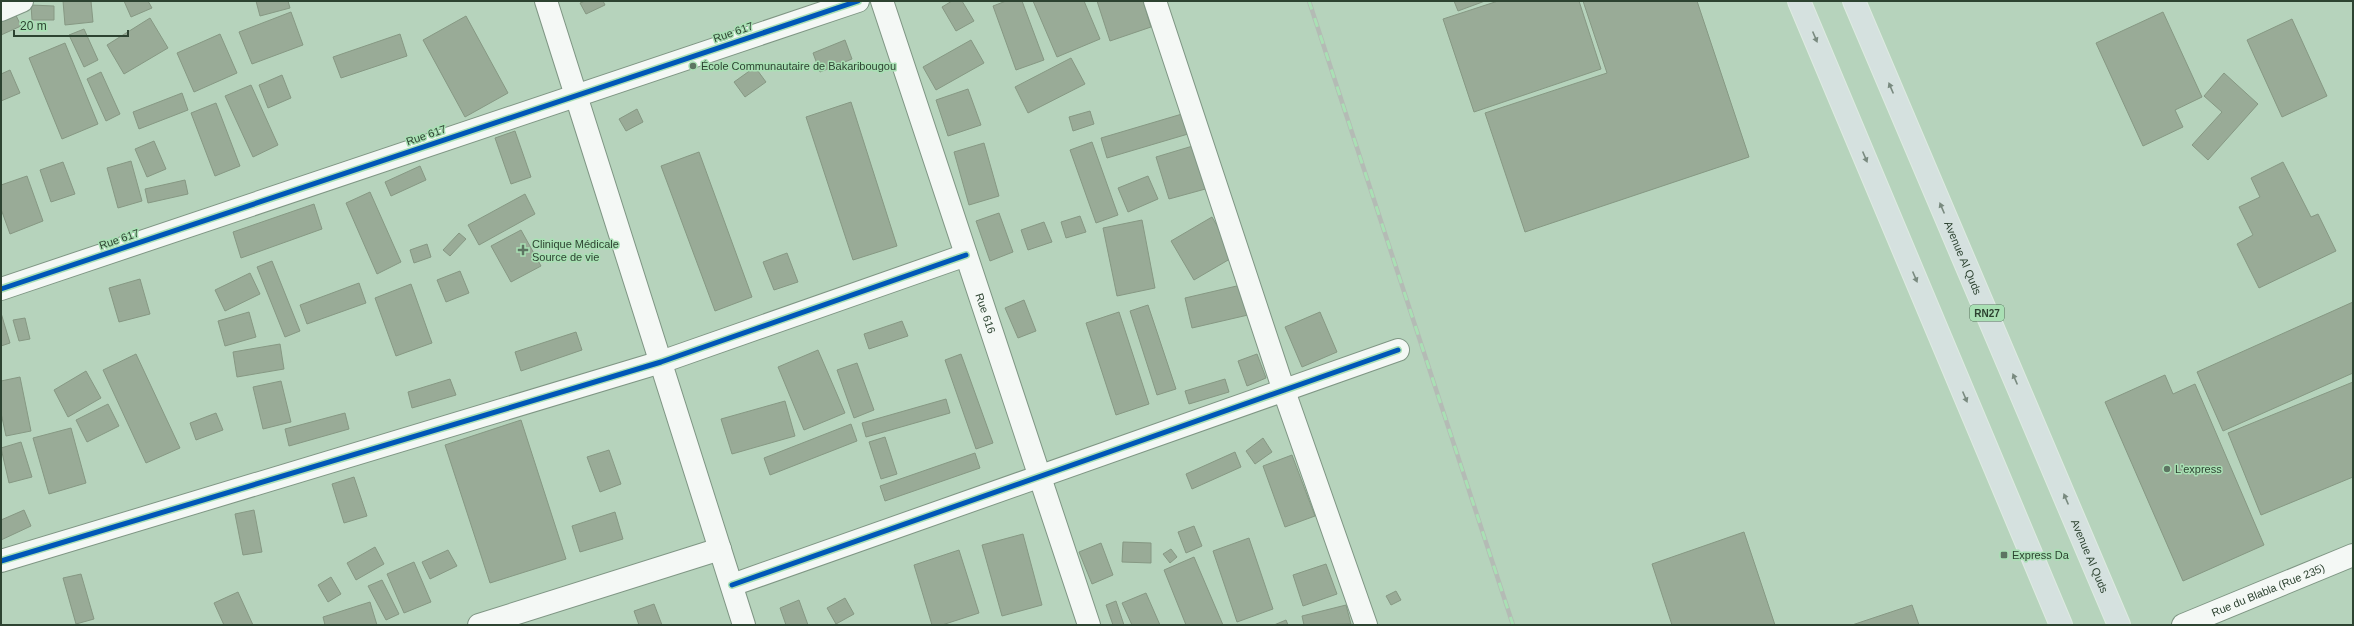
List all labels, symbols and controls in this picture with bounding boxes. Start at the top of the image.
scale bar [14,12,128,38]
text: 20 m [20,19,47,33]
street label: Rue 617 [711,20,755,44]
one-way arrow [1811,31,1818,43]
place label: École Communautaire de Bakaribougou [701,60,896,72]
marker: École Communautaire de Bakaribougou [688,61,698,71]
one-way arrow [1888,82,1894,94]
street label: Rue 617 [404,123,448,147]
one-way arrow [1862,151,1868,163]
one-way arrow [1939,203,1945,214]
street label: Avenue Al Quds [1942,219,1984,297]
street label: Rue 617 [97,227,141,251]
place label: Clinique Médicale Source de vie [532,238,619,263]
marker: Clinique Médicale Source de vie [517,244,529,256]
one-way arrow [1912,271,1918,282]
street label: Rue 616 [973,292,998,335]
road number: RN27 [1970,305,2004,321]
one-way arrow [2012,374,2018,385]
one-way arrow [1962,391,1968,402]
place label: L'express [2175,463,2222,475]
marker: L'express [2162,464,2172,474]
one-way arrow [2063,493,2069,504]
street label: Avenue Al Quds [2069,517,2111,595]
place label: Express Da [2012,549,2070,561]
marker: Express Da [1999,550,2009,560]
street label: Rue du Blabla (Rue 235) [2210,561,2326,619]

